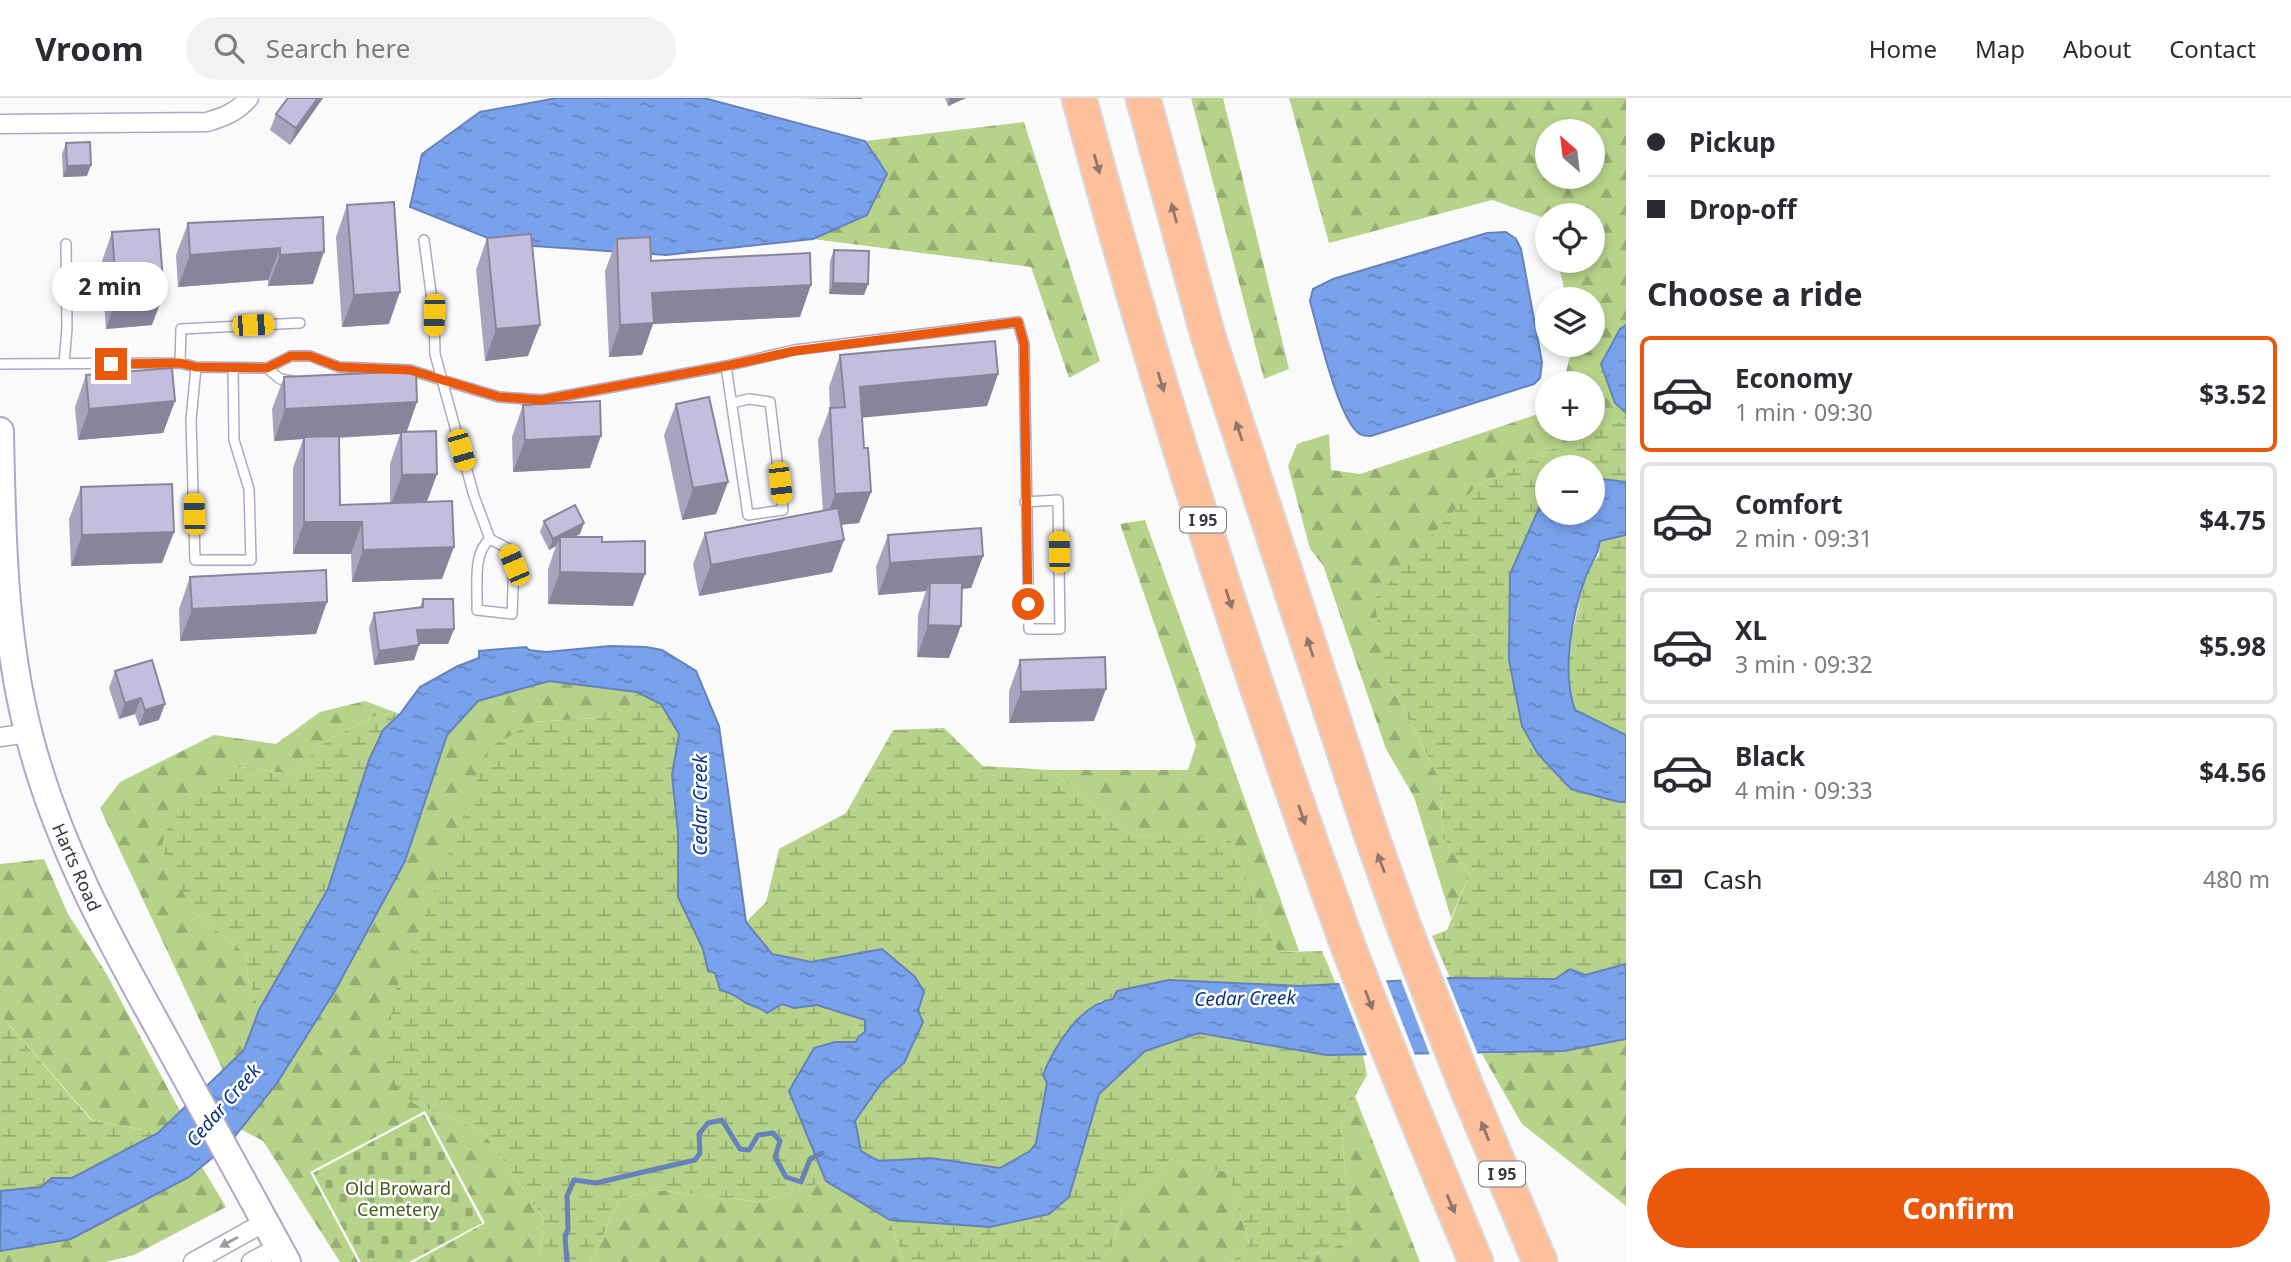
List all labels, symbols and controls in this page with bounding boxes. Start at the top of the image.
search box [186,17,676,80]
text: Vroom [35,26,144,71]
icon: search [210,29,248,67]
text: Search here [266,30,410,66]
text: Home [1869,32,1937,65]
text: Map [1975,32,2025,65]
text: About [2063,32,2131,65]
text: Contact [2169,32,2256,65]
north arrow [1535,119,1605,189]
map controls [1535,119,1605,525]
text: Pickup [1689,124,1776,160]
one-way arrow [1092,154,1102,175]
text: Drop-off [1689,191,1796,227]
one-way arrow [1169,202,1179,223]
button: locate [1535,203,1605,273]
callout: 2 min [53,262,169,312]
text: 2 min [78,270,142,302]
text: Choose a ride [1647,272,1863,315]
button: layers [1535,287,1605,357]
car [423,294,446,336]
car [232,313,275,337]
route end [95,348,127,380]
text: Economy [1735,360,1853,396]
icon: car [1651,363,1714,426]
button: + [1535,371,1605,441]
one-way arrow [1157,372,1167,393]
text: $3.52 [2199,376,2266,412]
text: 1 min · 09:30 [1735,396,1873,428]
one-way arrow [1233,420,1244,441]
car [446,427,477,473]
button: − [1535,455,1605,525]
car [768,461,793,505]
text: Comfort [1735,486,1843,522]
icon: car [1651,489,1714,552]
car [183,493,206,535]
text: $4.75 [2199,502,2266,538]
road number: I 95 [1180,508,1226,532]
text: 2 min · 09:31 [1735,522,1873,554]
car [1049,531,1070,573]
car [497,542,532,588]
route start [1012,588,1044,620]
one-way arrow [1224,589,1235,610]
text: XL [1735,612,1767,648]
icon: car [1651,615,1714,678]
text: $5.98 [2199,628,2266,664]
one-way arrow [1304,636,1315,657]
text: 3 min · 09:32 [1735,648,1873,680]
text: Black [1735,738,1805,774]
icon: car [1651,741,1714,804]
water label: Cedar Creek [687,754,713,856]
text: $4.56 [2199,754,2266,790]
text: 4 min · 09:33 [1735,774,1873,806]
one-way arrow [1297,804,1308,825]
street label: Harts Road [47,819,107,915]
one-way arrow [1375,852,1386,873]
icon: cash [1647,860,1685,898]
text: Cash [1703,861,1763,897]
text: 480 m [2203,863,2270,895]
water label: Cedar Creek [1194,984,1297,1012]
one-way arrow [1364,989,1375,1010]
water label: Cedar Creek [180,1058,267,1152]
one-way arrow [1479,1121,1490,1142]
road number: I 95 [1479,1162,1525,1186]
button: Confirm [1647,1168,2270,1248]
park label: Old Broward Cemetery [345,1176,451,1221]
one-way arrow [1446,1193,1457,1214]
one-way arrow [219,1236,239,1248]

